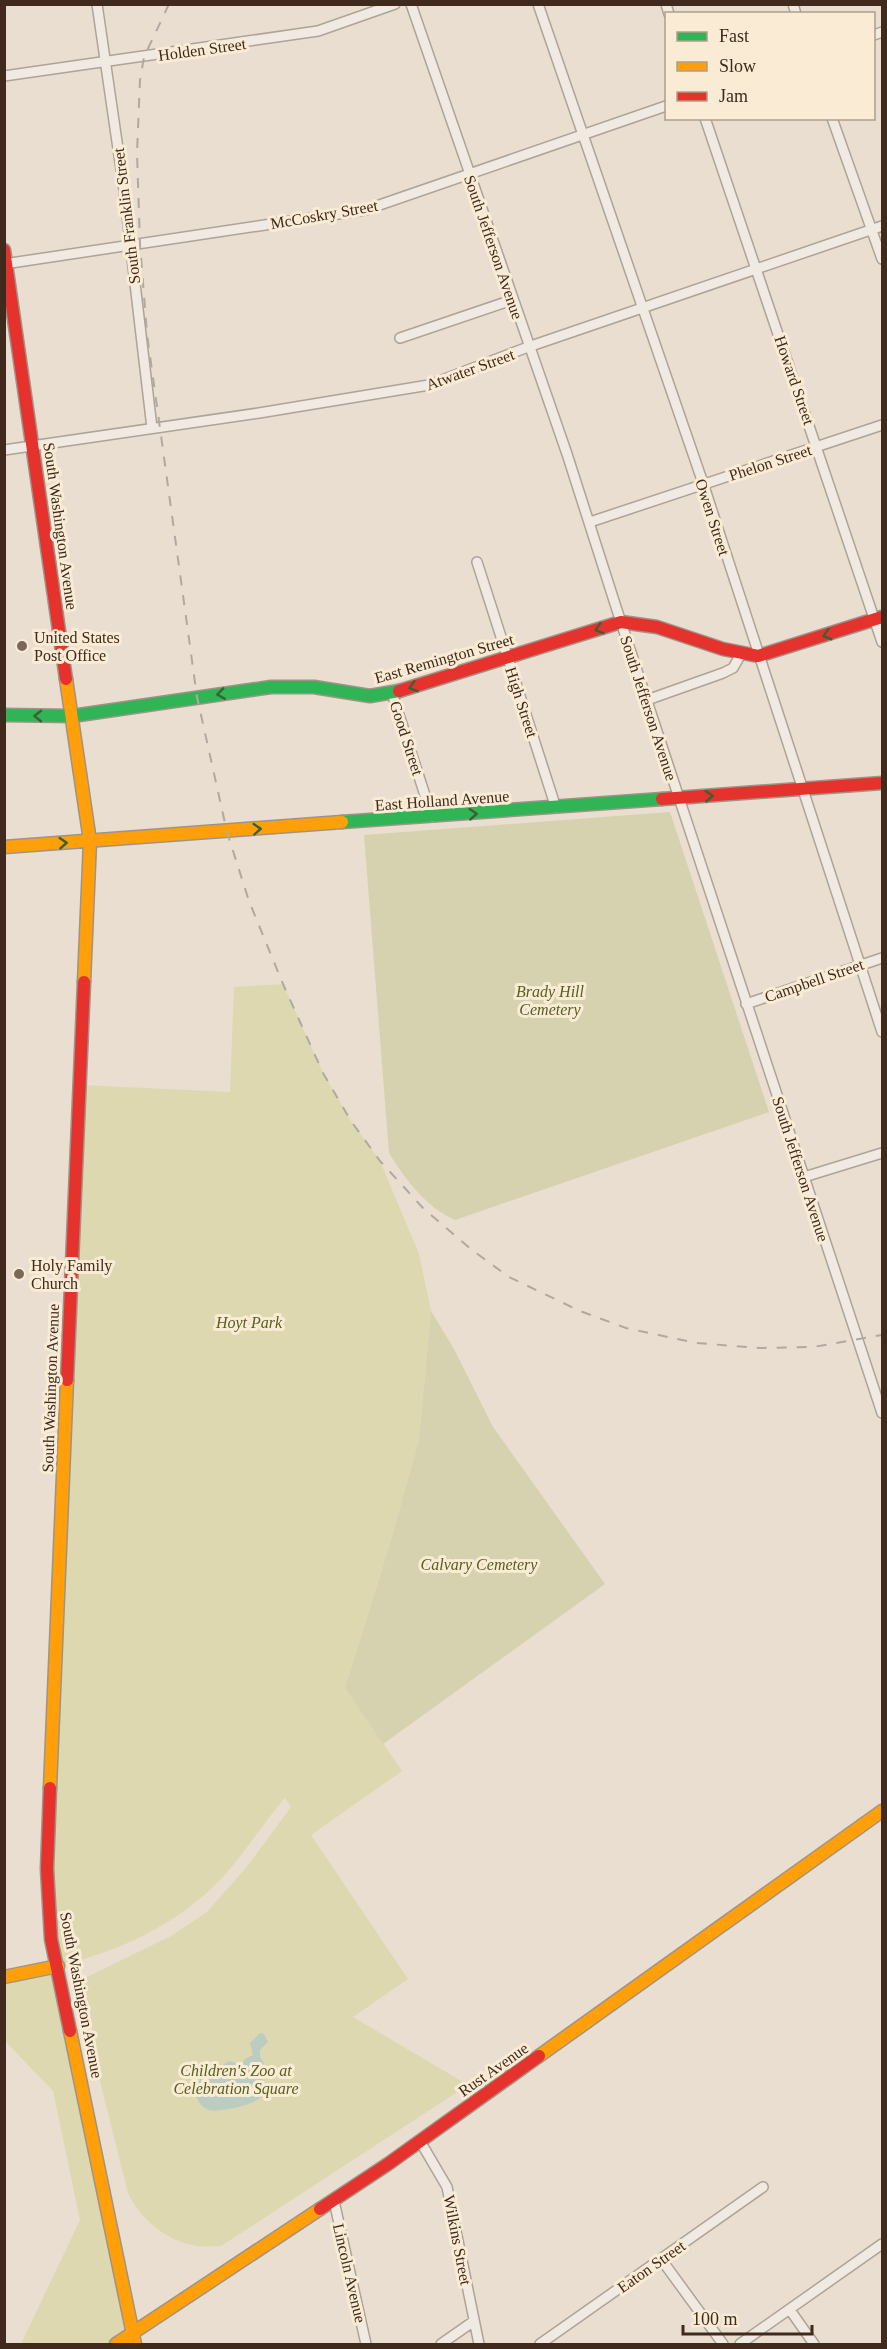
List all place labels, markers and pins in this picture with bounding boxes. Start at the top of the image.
place label: United States Post Office [34,629,120,664]
marker: United States Post Office [15,639,29,653]
place label: Holy Family Church [31,1257,112,1292]
marker: Holy Family Church [12,1267,26,1281]

